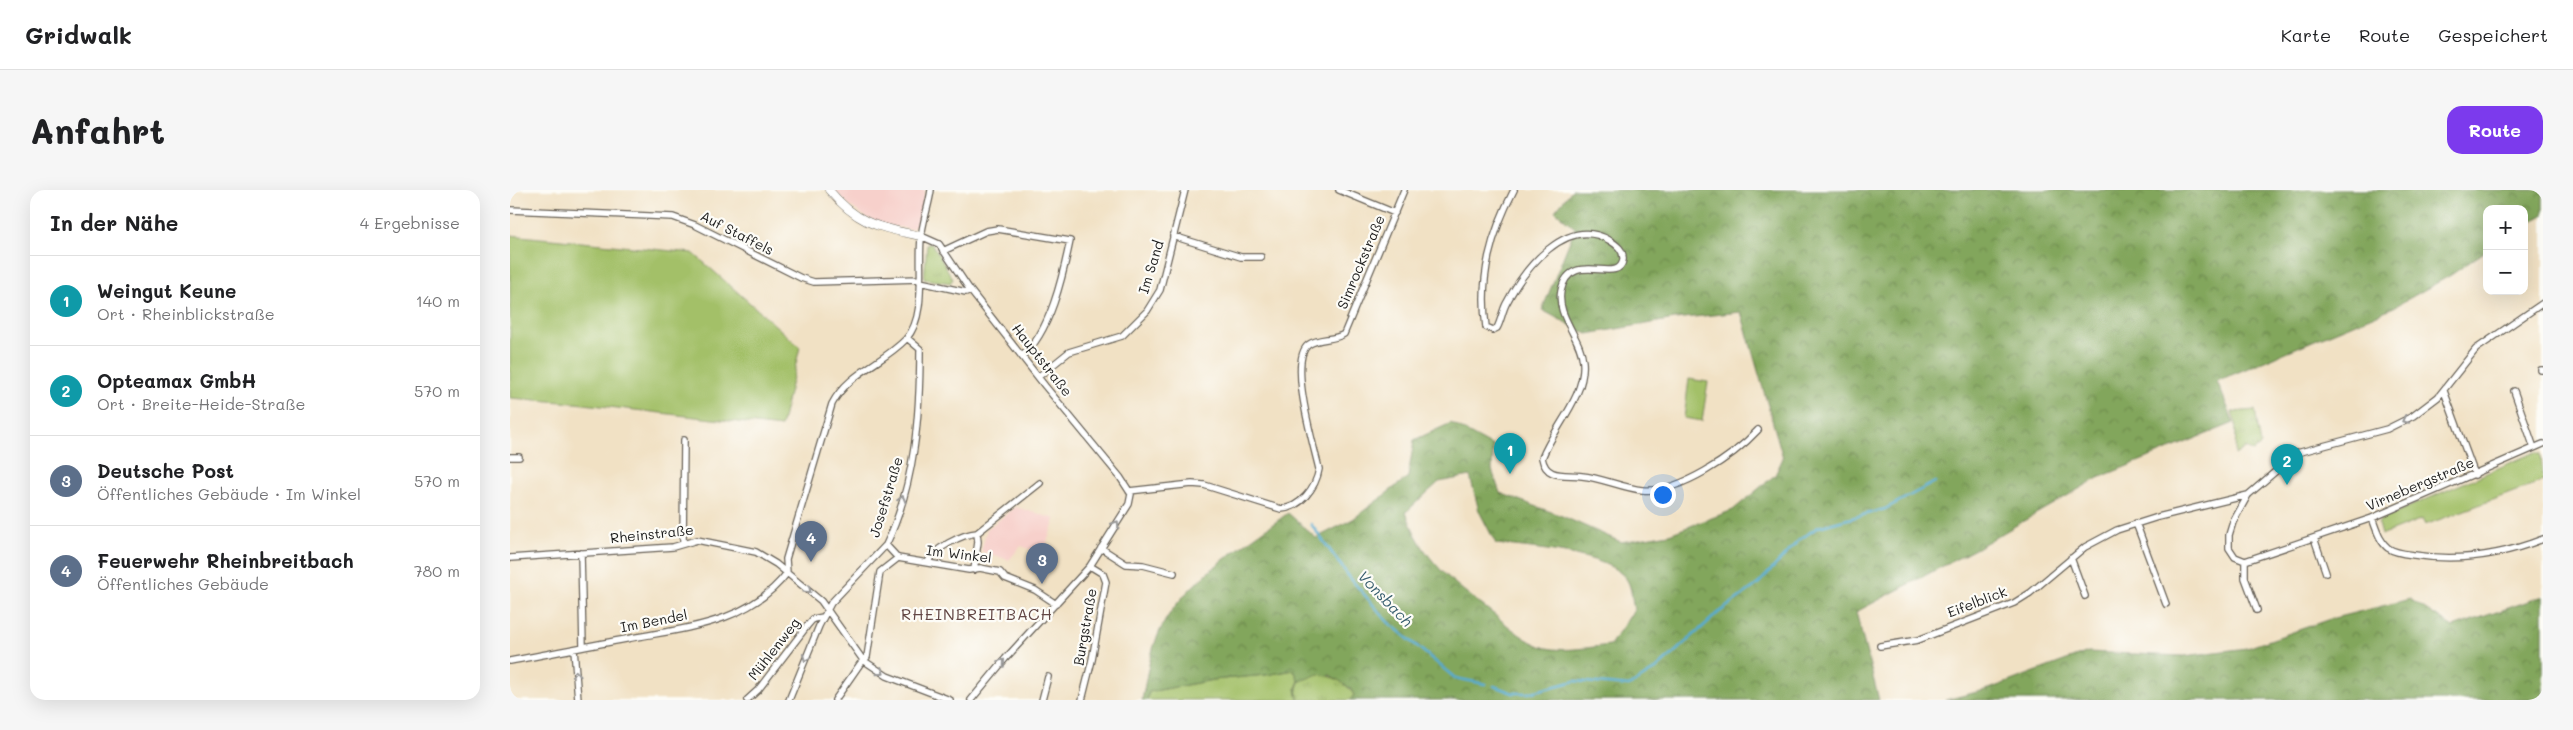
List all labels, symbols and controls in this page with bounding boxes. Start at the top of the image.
text: Gridwalk [25,19,132,50]
text: Karte [2281,23,2331,47]
text: Route [2359,23,2410,47]
text: Gespeichert [2438,23,2548,47]
button: Route [2447,106,2543,154]
text: Anfahrt [30,107,165,153]
map controls [2483,205,2528,295]
button: + [2483,205,2528,250]
street label: Auf Staffels [697,206,777,259]
text: In der Nähe [50,209,178,236]
text: 4 Ergebnisse [360,212,460,233]
street label: Simrockstraße [1332,212,1389,312]
street label: Im Sand [1133,238,1168,296]
button: − [2483,250,2528,295]
text: Weingut Keune [97,278,236,303]
text: 1 [62,290,70,311]
text: 140 m [416,290,460,311]
text: Ort · Rheinblickstraße [97,303,275,324]
street label: Hauptstraße [1008,319,1077,400]
text: Opteamax GmbH [97,368,257,393]
text: 2 [62,380,70,401]
text: 570 m [414,380,460,401]
text: Ort · Breite-Heide-Straße [97,393,306,414]
one-way arrow [2401,414,2410,424]
pin: 1 [1494,433,1526,474]
pin: 2 [2271,444,2303,485]
street label: Virnebergstraße [2363,452,2477,515]
street label: Josefstraße [864,454,907,539]
text: Deutsche Post [97,458,234,483]
text: 3 [61,470,71,491]
text: 570 m [414,470,460,491]
your location [1650,482,1676,508]
text: Öffentliches Gebäude · Im Winkel [97,483,361,504]
one-way arrow [896,496,906,504]
street label: Rheinstraße [609,520,695,547]
one-way arrow [1110,520,1120,529]
pin: 4 [795,521,827,562]
street label: Im Winkel [925,540,993,567]
pin: 3 [1026,543,1058,584]
text: Feuerwehr Rheinbreitbach [97,548,354,573]
text: 4 [61,560,71,581]
text: 780 m [414,560,460,581]
water label: Vonsbach [1354,566,1417,631]
text: Öffentliches Gebäude [97,573,269,594]
street label: Eifelblick [1944,581,2009,622]
one-way arrow [802,585,811,593]
street label: Burgstraße [1068,587,1101,667]
district label: RHEINBREITBACH [901,603,1053,624]
street label: Im Bendel [619,605,689,636]
street label: Mühlenweg [743,614,804,684]
one-way arrow [801,654,811,662]
one-way arrow [997,659,1006,668]
one-way arrow [875,666,885,675]
one-way arrow [570,670,581,678]

